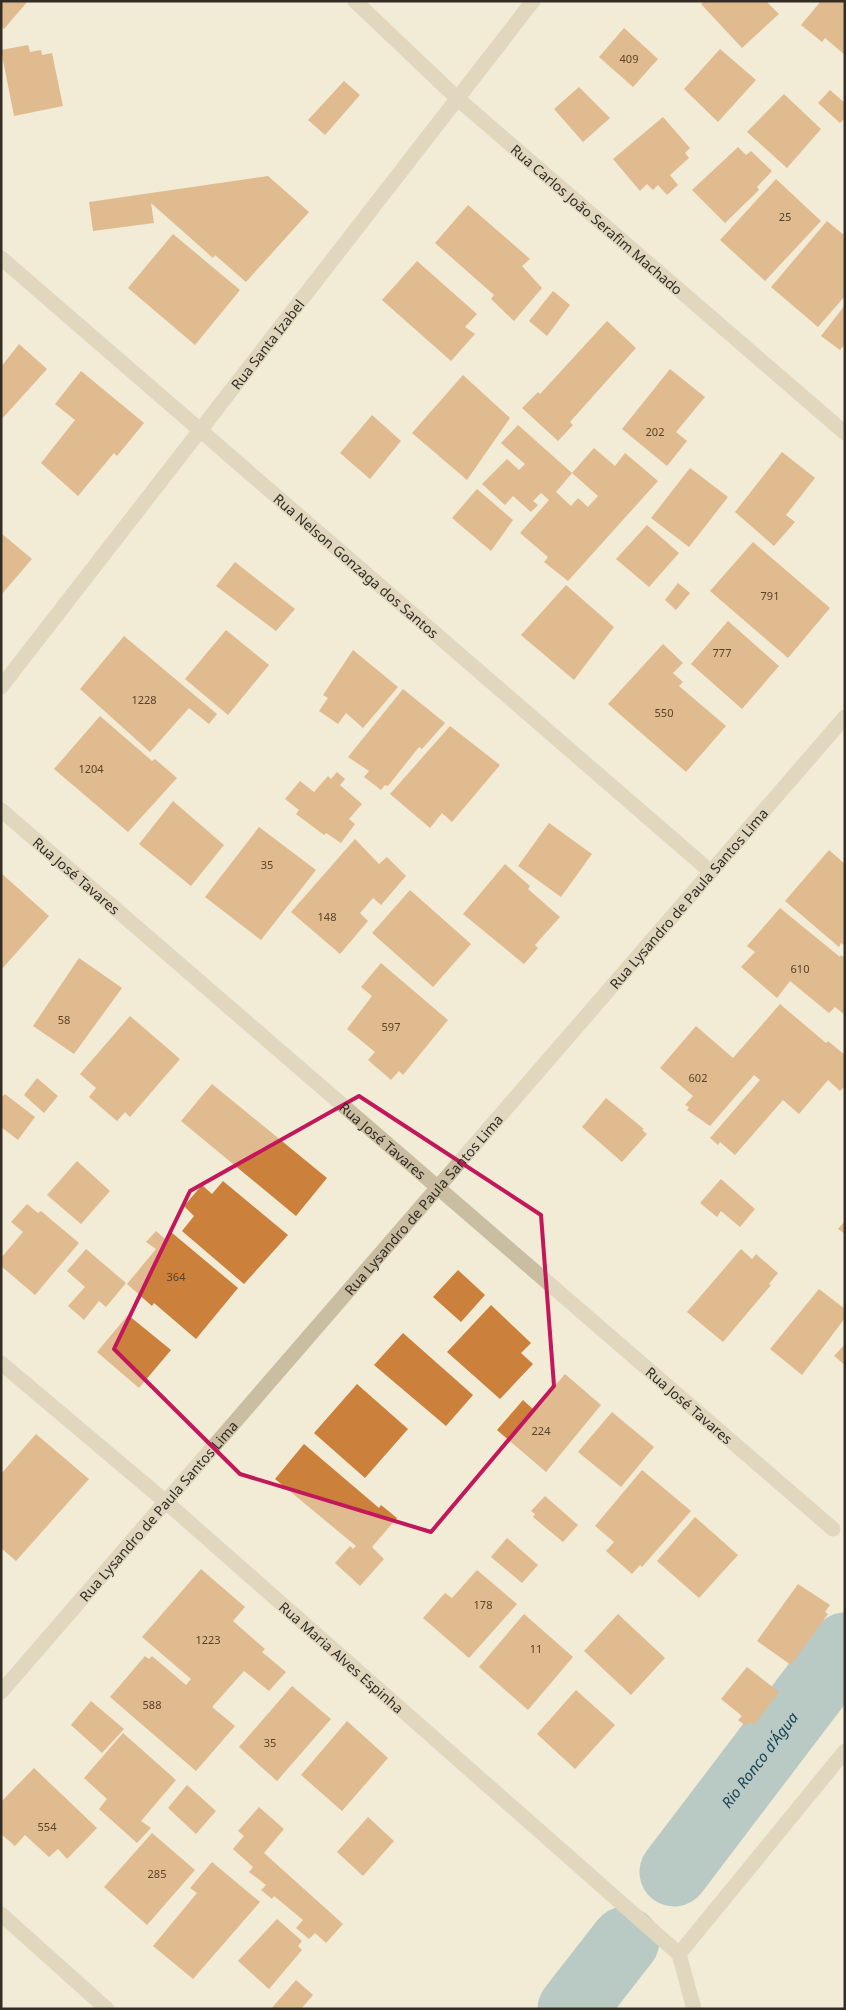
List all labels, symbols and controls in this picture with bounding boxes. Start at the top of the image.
house number: 409 [620,51,638,66]
street label: Rua Carlos João Serafim Machado [507,140,687,299]
house number: 25 [779,209,791,224]
street label: Rua Santa Izabel [226,295,308,393]
house number: 202 [646,424,664,439]
street label: Rua Nelson Gonzaga dos Santos [270,489,443,642]
house number: 791 [761,588,779,603]
house number: 777 [713,645,731,660]
house number: 1228 [131,692,157,707]
house number: 550 [655,705,673,720]
house number: 1204 [78,761,104,776]
street label: Rua Lysandro de Paula Santos Lima [605,804,772,992]
street label: Rua José Tavares [29,833,124,918]
house number: 35 [261,857,273,872]
house number: 148 [318,909,336,924]
house number: 610 [791,961,809,976]
house number: 58 [58,1012,70,1027]
house number: 597 [382,1019,400,1034]
house number: 602 [689,1070,707,1085]
street label: Rua José Tavares [336,1097,431,1183]
street label: Rua Lysandro de Paula Santos Lima [340,1110,507,1299]
house number: 364 [167,1269,186,1284]
street label: Rua José Tavares [642,1362,737,1448]
street label: Rua Lysandro de Paula Santos Lima [75,1416,242,1605]
house number: 224 [532,1423,551,1438]
street label: Rua Maria Alves Espinha [275,1597,408,1717]
house number: 178 [474,1597,492,1612]
house number: 1223 [195,1632,221,1647]
house number: 11 [530,1641,542,1656]
house number: 588 [143,1697,161,1712]
water label: Rio Ronco d'Água [717,1708,802,1812]
house number: 35 [264,1735,276,1750]
house number: 554 [38,1819,57,1834]
house number: 285 [148,1866,166,1881]

